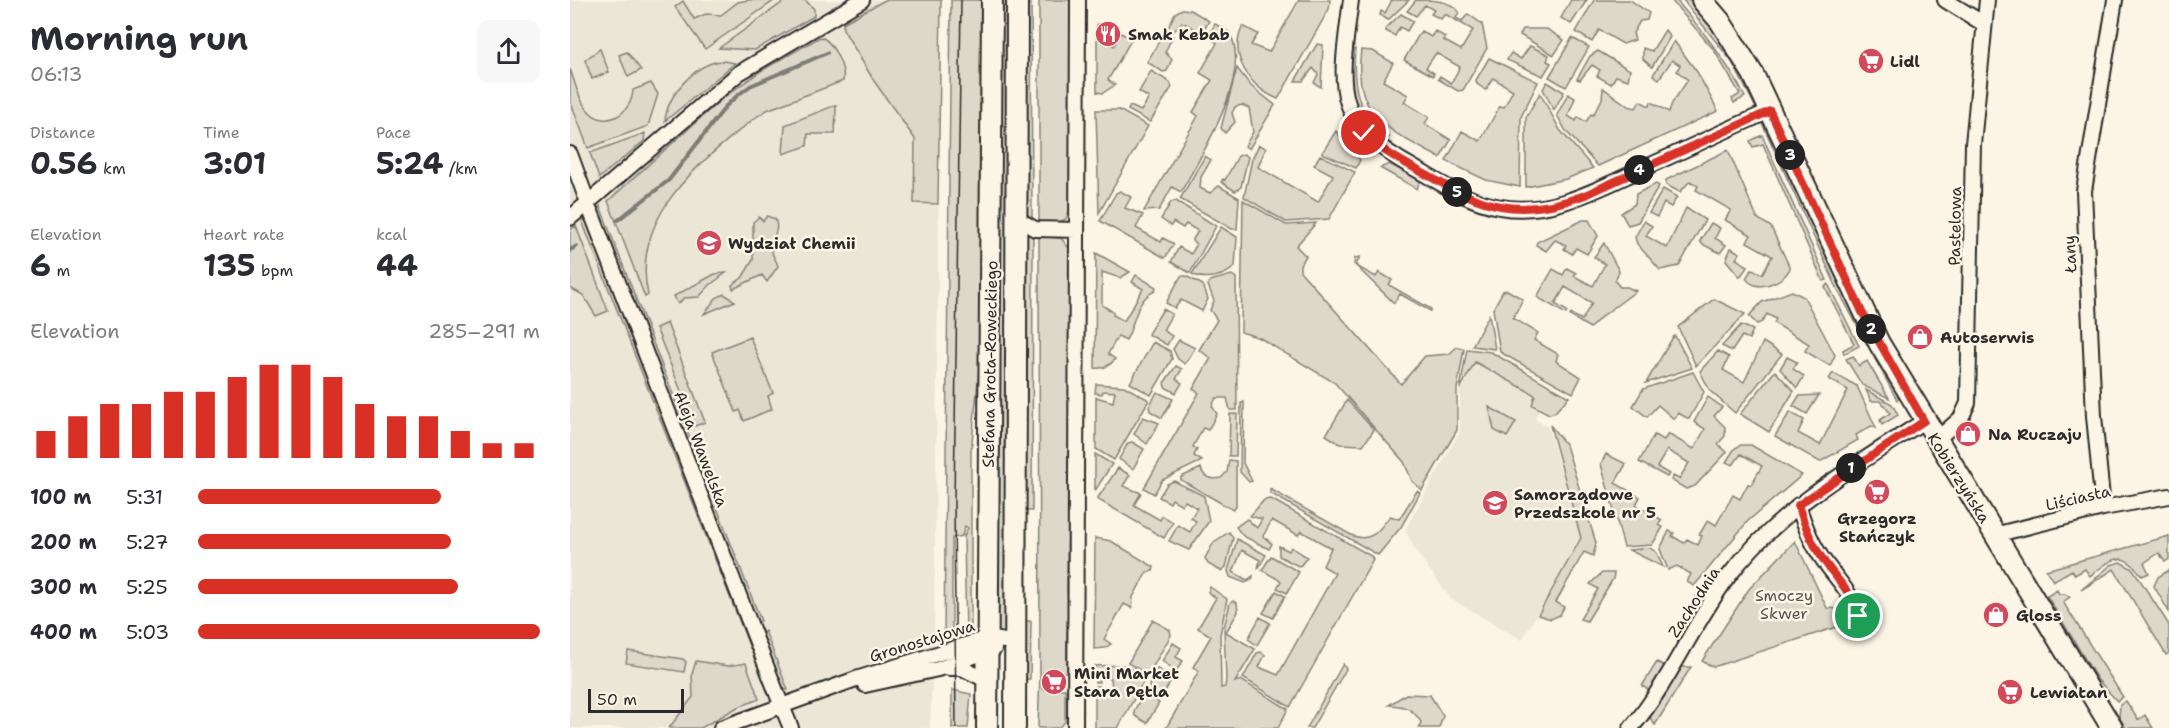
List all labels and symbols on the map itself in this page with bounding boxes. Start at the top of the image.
restaurant icon: Smak Kebab [1093,19,1123,49]
place label: Smak Kebab [1128,24,1230,45]
supermarket icon: Lidl [1856,46,1886,76]
place label: Lidl [1890,51,1920,72]
pin [1338,107,1389,158]
pin: 3 [1775,140,1805,170]
pin: 4 [1624,155,1654,185]
pin: 5 [1442,177,1472,207]
street label: Pastelowa [1944,186,1966,266]
school or university icon: Wydział Chemii [694,228,724,258]
place label: Wydział Chemii [728,233,856,254]
street label: Łany [2059,235,2082,274]
street label: Stefana Grota-Roweckiego [978,260,1002,468]
pin: 2 [1856,314,1886,344]
shop icon: Autoserwis [1905,322,1935,352]
place label: Autoserwis [1940,327,2034,348]
street label: Aleja Wawelska [669,388,733,510]
shop icon: Na Ruczaju [1953,419,1983,449]
place label: Na Ruczaju [1988,424,2082,445]
street label: Kobierzyńska [1923,429,1995,527]
pin: 1 [1836,453,1866,483]
supermarket icon: Grzegorz Stańczyk [1862,477,1892,507]
street label: Liściasta [2043,480,2113,516]
place label: Samorządowe Przedszkole nr 5 [1514,484,1656,523]
school or university icon: Samorządowe Przedszkole nr 5 [1480,488,1510,518]
place label: Grzegorz Stańczyk [1837,508,1917,547]
street label: Zachodnia [1663,563,1725,641]
park label: Smoczy Skwer [1755,585,1813,624]
pin [1832,590,1883,641]
shop icon: Gloss [1981,600,2011,630]
place label: Gloss [2016,605,2061,626]
street label: Gronostajowa [867,615,977,667]
place label: Mini Market Stara Pętla [1074,663,1179,702]
supermarket icon: Mini Market Stara Pętla [1039,667,1069,697]
supermarket icon: Lewiatan [1995,677,2025,707]
place label: Lewiatan [2030,682,2108,703]
scale bar [588,686,684,714]

